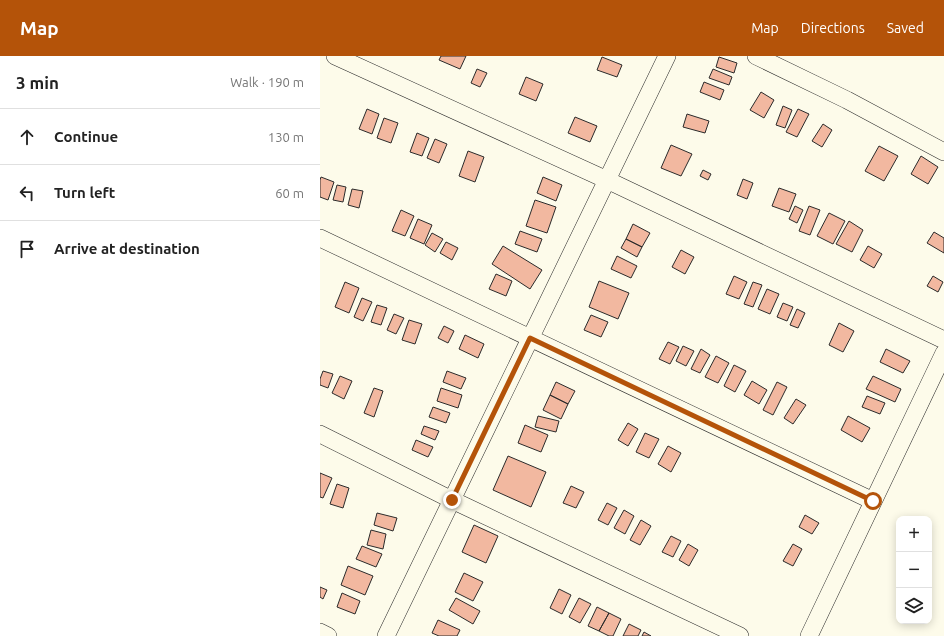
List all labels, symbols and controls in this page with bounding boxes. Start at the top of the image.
text: Map [20,17,59,39]
text: Map [751,20,779,36]
text: Directions [801,20,865,36]
text: Saved [887,20,924,36]
text: 3 min [16,73,59,92]
text: Walk · 190 m [230,75,304,89]
icon: ahead [16,126,38,148]
text: Continue [54,128,118,145]
text: 130 m [268,130,304,144]
icon: left [16,182,38,204]
text: Turn left [54,184,115,201]
text: 60 m [275,186,304,200]
icon: arrive [16,238,38,260]
text: Arrive at destination [54,240,200,257]
route end [443,491,461,509]
route start [864,492,882,510]
map controls [896,516,932,624]
button: + [896,516,932,552]
button: − [896,552,932,588]
button: layers [896,588,932,624]

